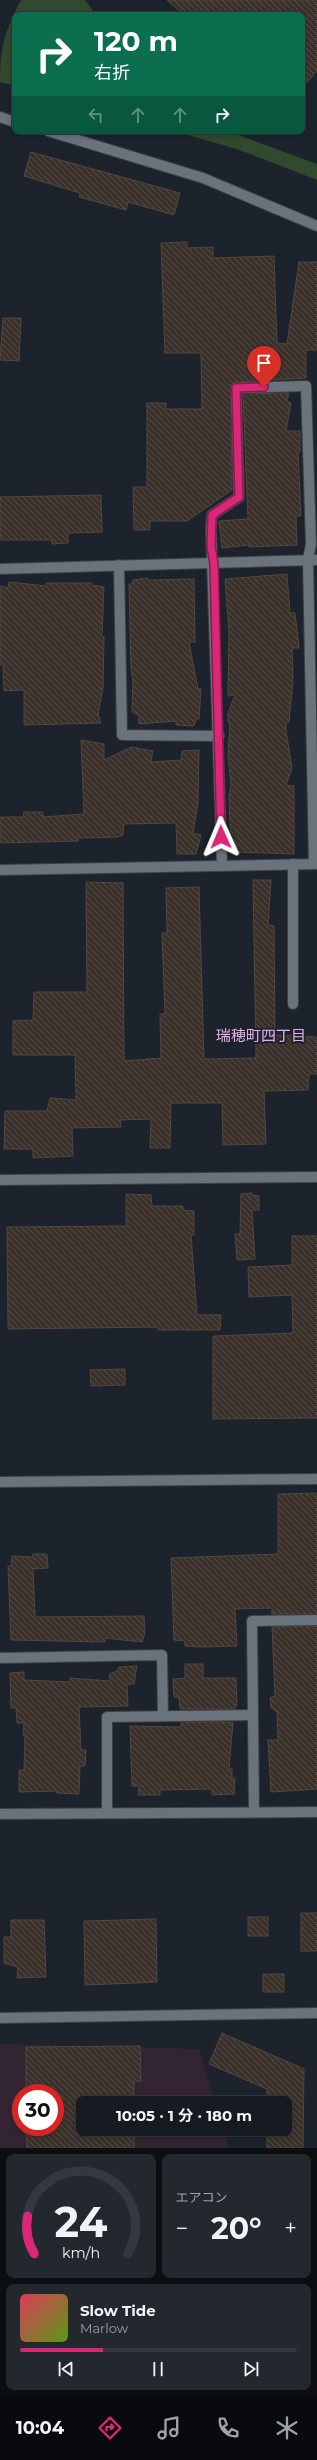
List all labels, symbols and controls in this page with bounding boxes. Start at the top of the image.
text: 120 m [94,24,178,58]
icon: right [28,28,80,80]
text: 右折 [94,62,130,84]
icon: left [85,104,107,126]
icon: ahead [127,104,149,126]
icon: ahead [169,104,191,126]
icon: right [211,104,233,126]
pin [247,346,281,387]
icon: arrive [253,352,275,374]
position arrow [200,816,242,858]
district label: 瑞穂町四丁目 [216,1026,306,1045]
speed limit sign: 30 [12,2084,64,2136]
text: 10:05 · 1 分 · 180 m [116,2106,252,2125]
text: エアコン [176,2189,228,2205]
text: 24 [54,2197,107,2247]
text: 20° [211,2210,262,2247]
text: − [176,2215,188,2242]
text: + [284,2215,297,2242]
text: km/h [62,2244,100,2262]
text: Slow Tide [80,2301,156,2320]
text: Marlow [80,2320,128,2336]
icon: previous [55,2358,77,2380]
icon: pause [147,2358,169,2380]
icon: next [240,2358,262,2380]
icon: directions [96,2414,124,2442]
icon: music [155,2414,183,2442]
icon: phone [214,2414,242,2442]
icon: climate [273,2414,301,2442]
text: 10:04 [16,2417,64,2439]

